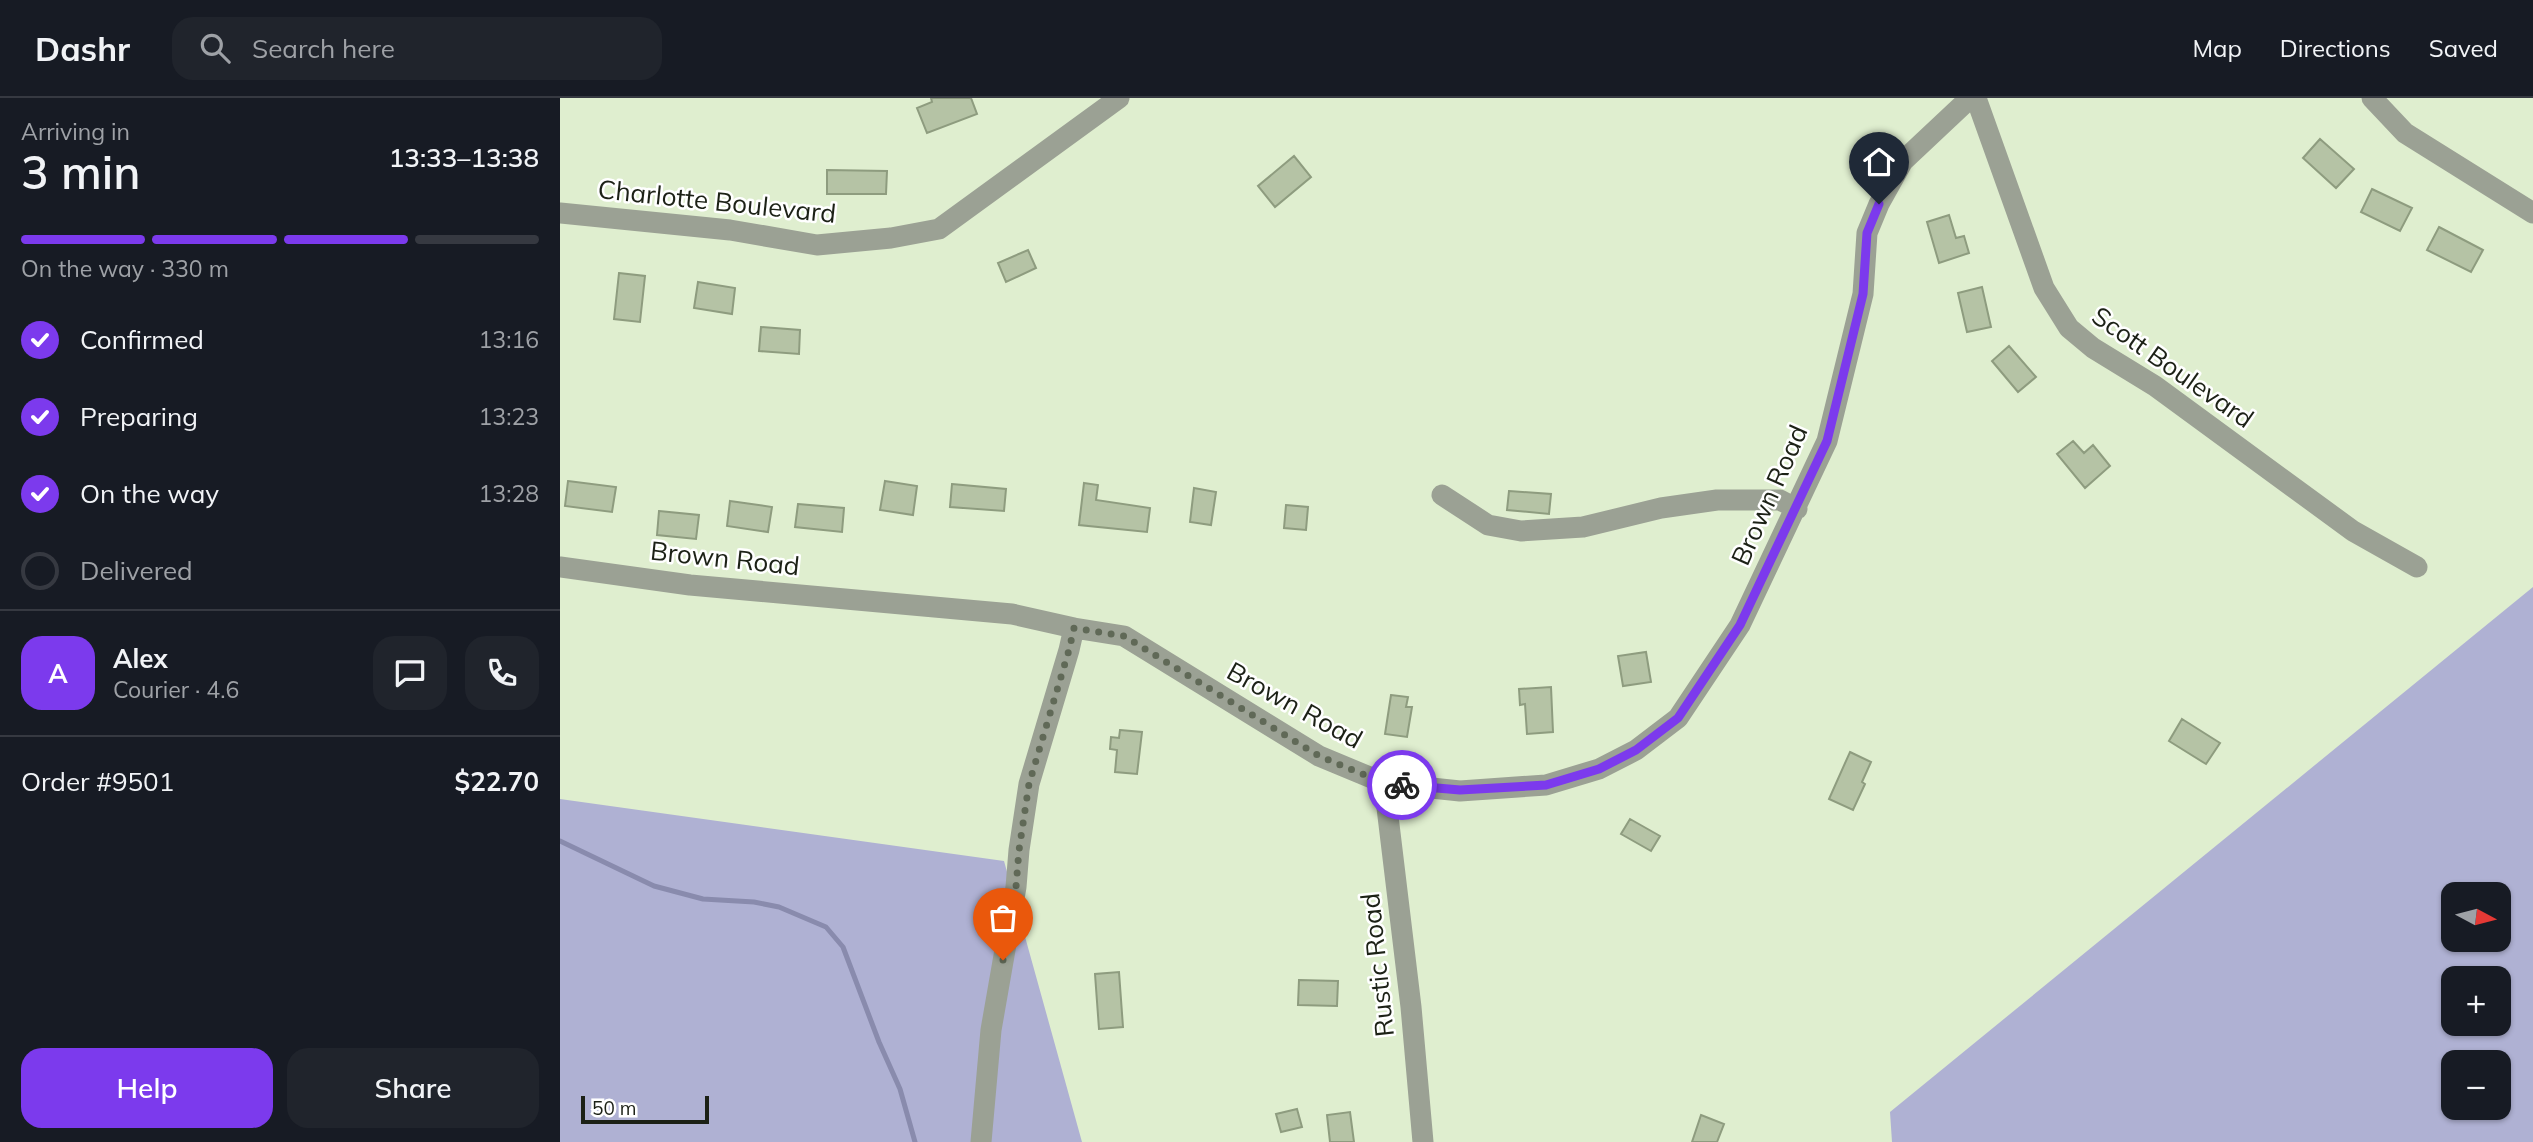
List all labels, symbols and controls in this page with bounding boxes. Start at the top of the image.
search box [172,17,662,80]
text: Dashr [35,28,130,69]
icon: search [196,29,234,67]
text: Search here [252,32,395,65]
text: Map [2192,33,2242,63]
text: Directions [2280,33,2391,63]
text: Saved [2429,33,2498,63]
text: Arriving in [21,117,130,146]
pin [1849,132,1909,204]
text: 13:33–13:38 [389,141,539,174]
text: 3 min [21,143,140,201]
icon: home [1860,143,1898,181]
street label: Charlotte Boulevard [596,172,838,230]
text: On the way · 330 m [21,254,229,283]
street label: Scott Boulevard [2086,299,2260,435]
icon: check [21,321,59,359]
text: Confirmed [80,323,204,356]
text: 13:16 [479,325,539,354]
icon: check [21,398,59,436]
text: Preparing [80,400,198,433]
text: 13:23 [479,402,539,431]
street label: Brown Road [1723,420,1815,570]
icon: check [21,475,59,513]
text: On the way [80,477,219,510]
text: 13:28 [479,479,539,508]
street label: Brown Road [649,534,801,582]
text: Delivered [80,554,193,587]
button: chat [373,636,447,710]
button: phone [465,636,539,710]
text: Alex [113,642,168,675]
street label: Brown Road [1221,654,1369,756]
text: A [48,657,68,690]
text: Courier · 4.6 [113,675,239,704]
courier [1367,750,1437,820]
text: Order #9501 [21,765,174,798]
text: $22.70 [455,765,539,798]
icon: bike [1383,766,1421,804]
north arrow [2441,882,2511,952]
map controls [2441,882,2511,1120]
pin [973,888,1033,960]
street label: Rustic Road [1353,891,1401,1039]
icon: bag [984,899,1022,937]
button: + [2441,966,2511,1036]
button: Help [21,1048,273,1128]
button: Share [287,1048,539,1128]
button: − [2441,1050,2511,1120]
scale bar [581,1093,709,1125]
text: 50 m [592,1096,636,1120]

